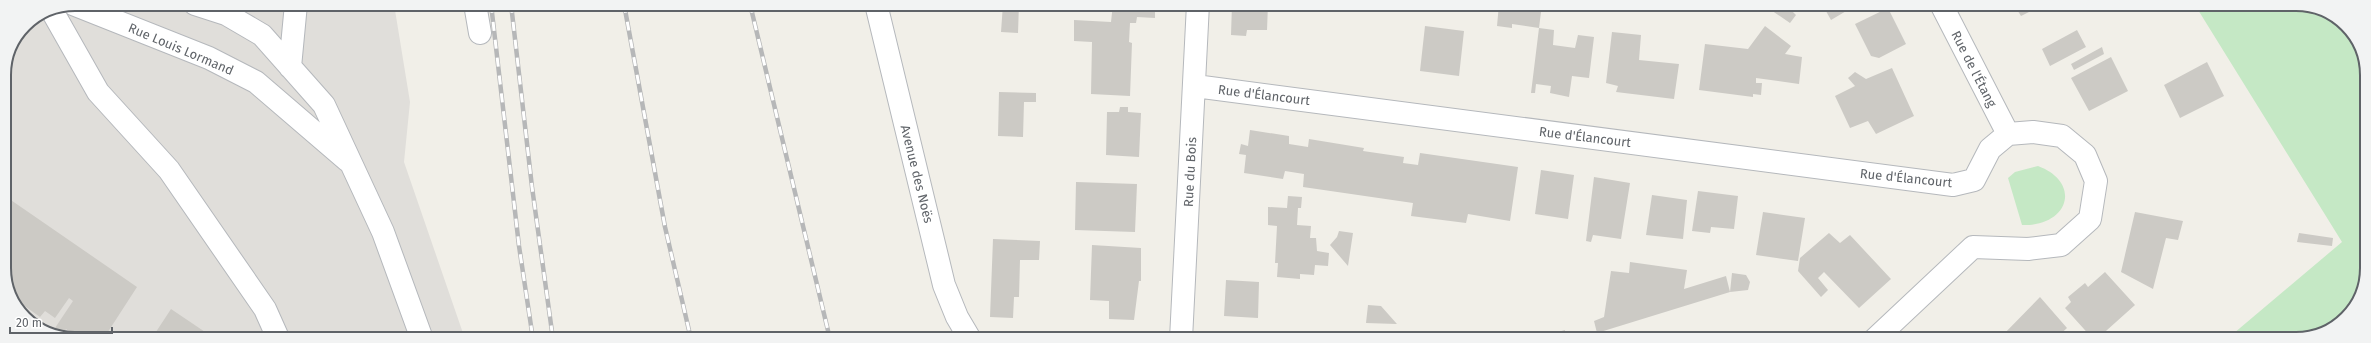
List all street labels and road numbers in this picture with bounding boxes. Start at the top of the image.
street label: Rue Louis Lormand [126,20,236,78]
street label: Rue de l'Étang [1948,28,2000,110]
street label: Rue d'Élancourt [1217,82,1311,108]
street label: Avenue des Noës [898,123,936,225]
street label: Rue d'Élancourt [1538,124,1632,150]
street label: Rue du Bois [1181,137,1199,207]
street label: Rue d'Élancourt [1859,166,1953,190]

